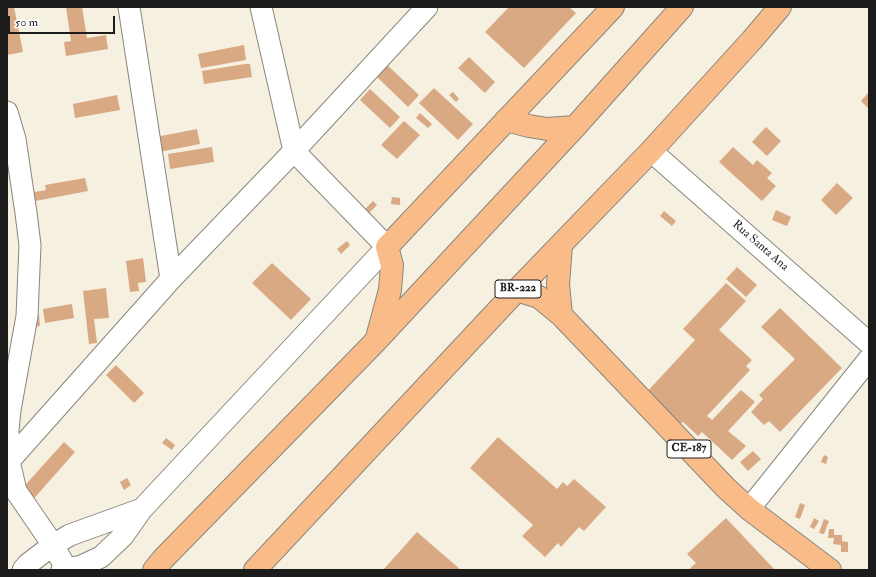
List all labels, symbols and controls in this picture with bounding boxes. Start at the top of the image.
scale bar [10,8,117,34]
text: 50 m [15,15,38,30]
street label: Rua Santa Ana [729,218,791,274]
road number: BR-222 [495,280,541,298]
road number: CE-187 [667,440,711,458]

